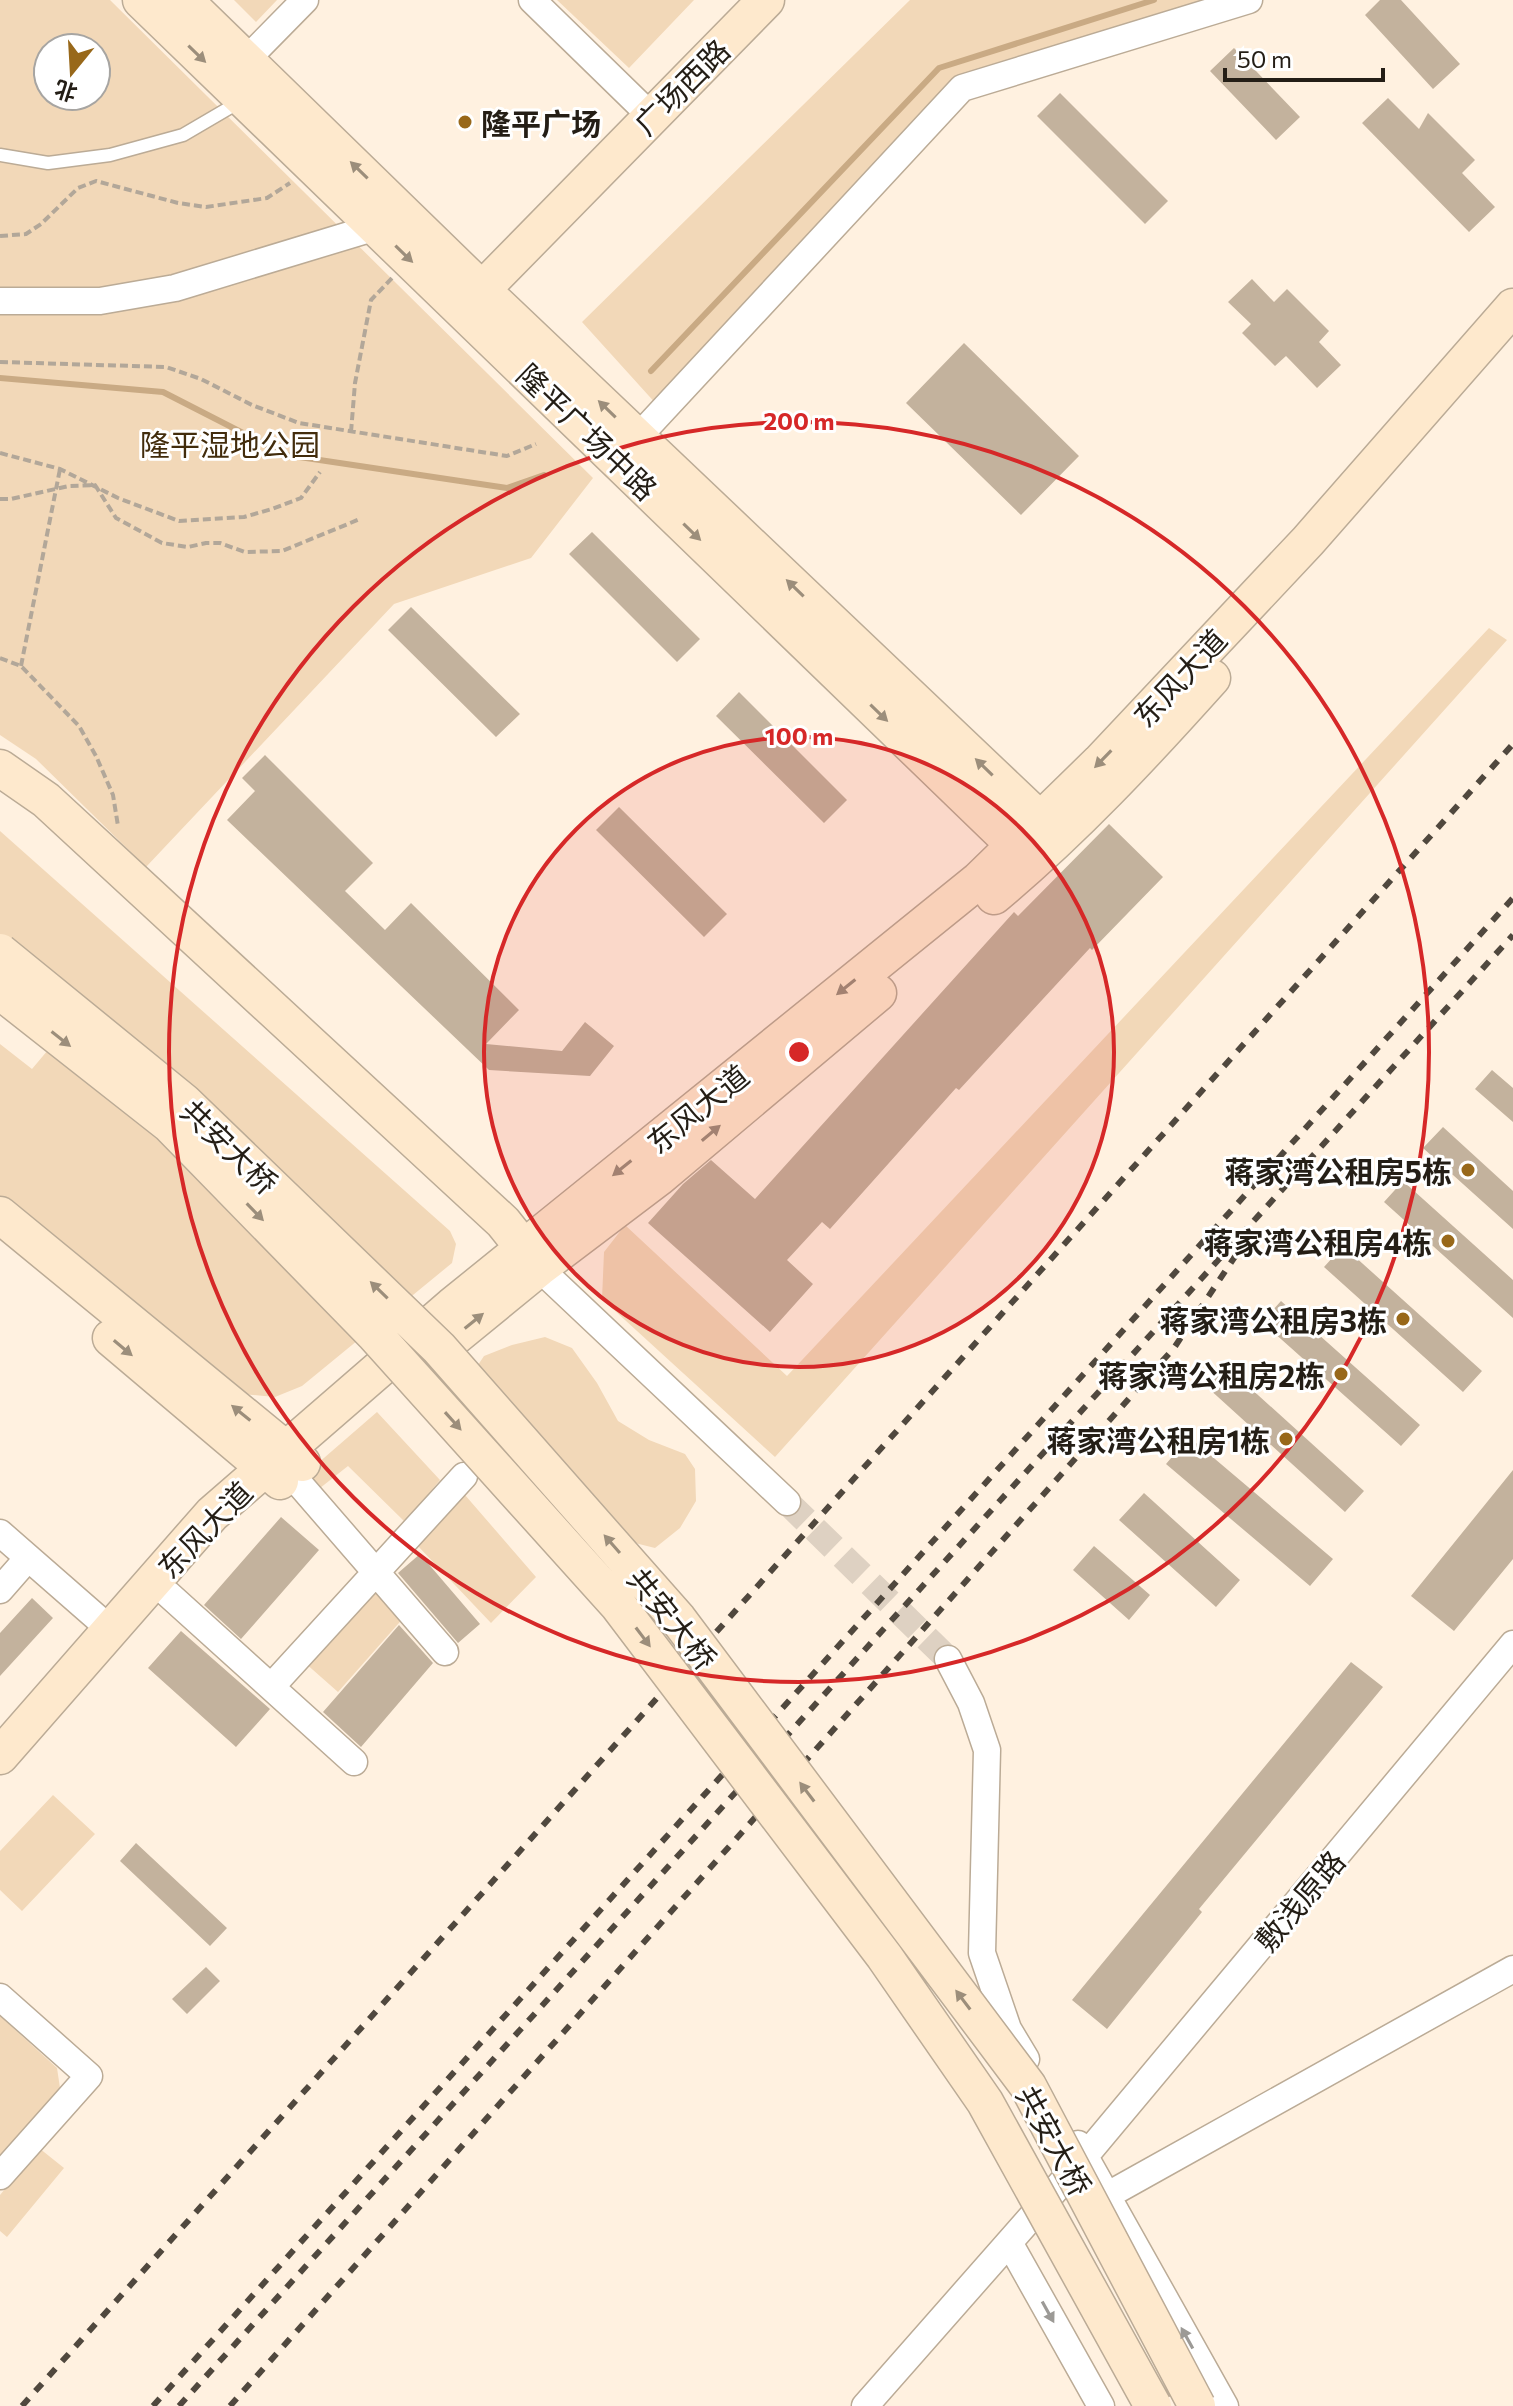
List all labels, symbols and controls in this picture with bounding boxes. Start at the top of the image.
street label: 广场西路 [625,30,737,142]
north arrow [32,32,112,112]
scale bar [1225,32,1383,82]
one-way arrow [187,44,206,63]
text: 50 m [1237,44,1292,73]
text: 北 [51,75,80,108]
place label: 隆平广场 [481,104,601,141]
marker: 隆平广场 [456,113,474,131]
one-way arrow [350,161,369,180]
one-way arrow [394,244,413,263]
street label: 隆平广场中路 [510,355,666,507]
one-way arrow [598,400,617,418]
text: 200 m [764,406,834,435]
park label: 隆平湿地公园 [140,425,320,462]
one-way arrow [682,522,701,541]
one-way arrow [786,579,805,597]
street label: 东风大道 [1125,621,1233,733]
one-way arrow [869,703,888,722]
text: 100 m [765,721,833,750]
one-way arrow [1094,749,1112,768]
one-way arrow [974,758,993,776]
one-way arrow [836,979,857,996]
one-way arrow [51,1031,71,1047]
centre of rings [785,1038,813,1066]
street label: 东风大道 [639,1056,755,1160]
street label: 共安大桥 [174,1091,286,1201]
one-way arrow [700,1125,720,1142]
place label: 蒋家湾公租房5栋 [1225,1152,1452,1189]
one-way arrow [612,1160,632,1176]
marker: 蒋家湾公租房5栋 [1459,1161,1477,1179]
one-way arrow [245,1202,264,1221]
place label: 蒋家湾公租房4栋 [1204,1223,1432,1260]
marker: 蒋家湾公租房4栋 [1439,1232,1457,1250]
one-way arrow [370,1281,389,1300]
place label: 蒋家湾公租房3栋 [1160,1301,1387,1338]
marker: 蒋家湾公租房3栋 [1394,1310,1412,1328]
one-way arrow [464,1313,484,1330]
one-way arrow [113,1339,133,1356]
place label: 蒋家湾公租房2栋 [1098,1356,1325,1393]
marker: 蒋家湾公租房2栋 [1332,1365,1350,1383]
one-way arrow [232,1405,252,1422]
one-way arrow [443,1412,461,1431]
place label: 蒋家湾公租房1栋 [1046,1421,1270,1458]
marker: 蒋家湾公租房1栋 [1277,1430,1295,1448]
street label: 东风大道 [149,1473,259,1585]
one-way arrow [603,1534,621,1553]
street label: 共安大桥 [621,1560,725,1676]
one-way arrow [634,1627,650,1648]
one-way arrow [800,1781,816,1802]
street label: 敷浅原路 [1246,1842,1352,1958]
one-way arrow [956,1989,972,2010]
street label: 共安大桥 [1010,2079,1100,2201]
one-way arrow [1041,2300,1055,2323]
one-way arrow [1180,2326,1194,2349]

